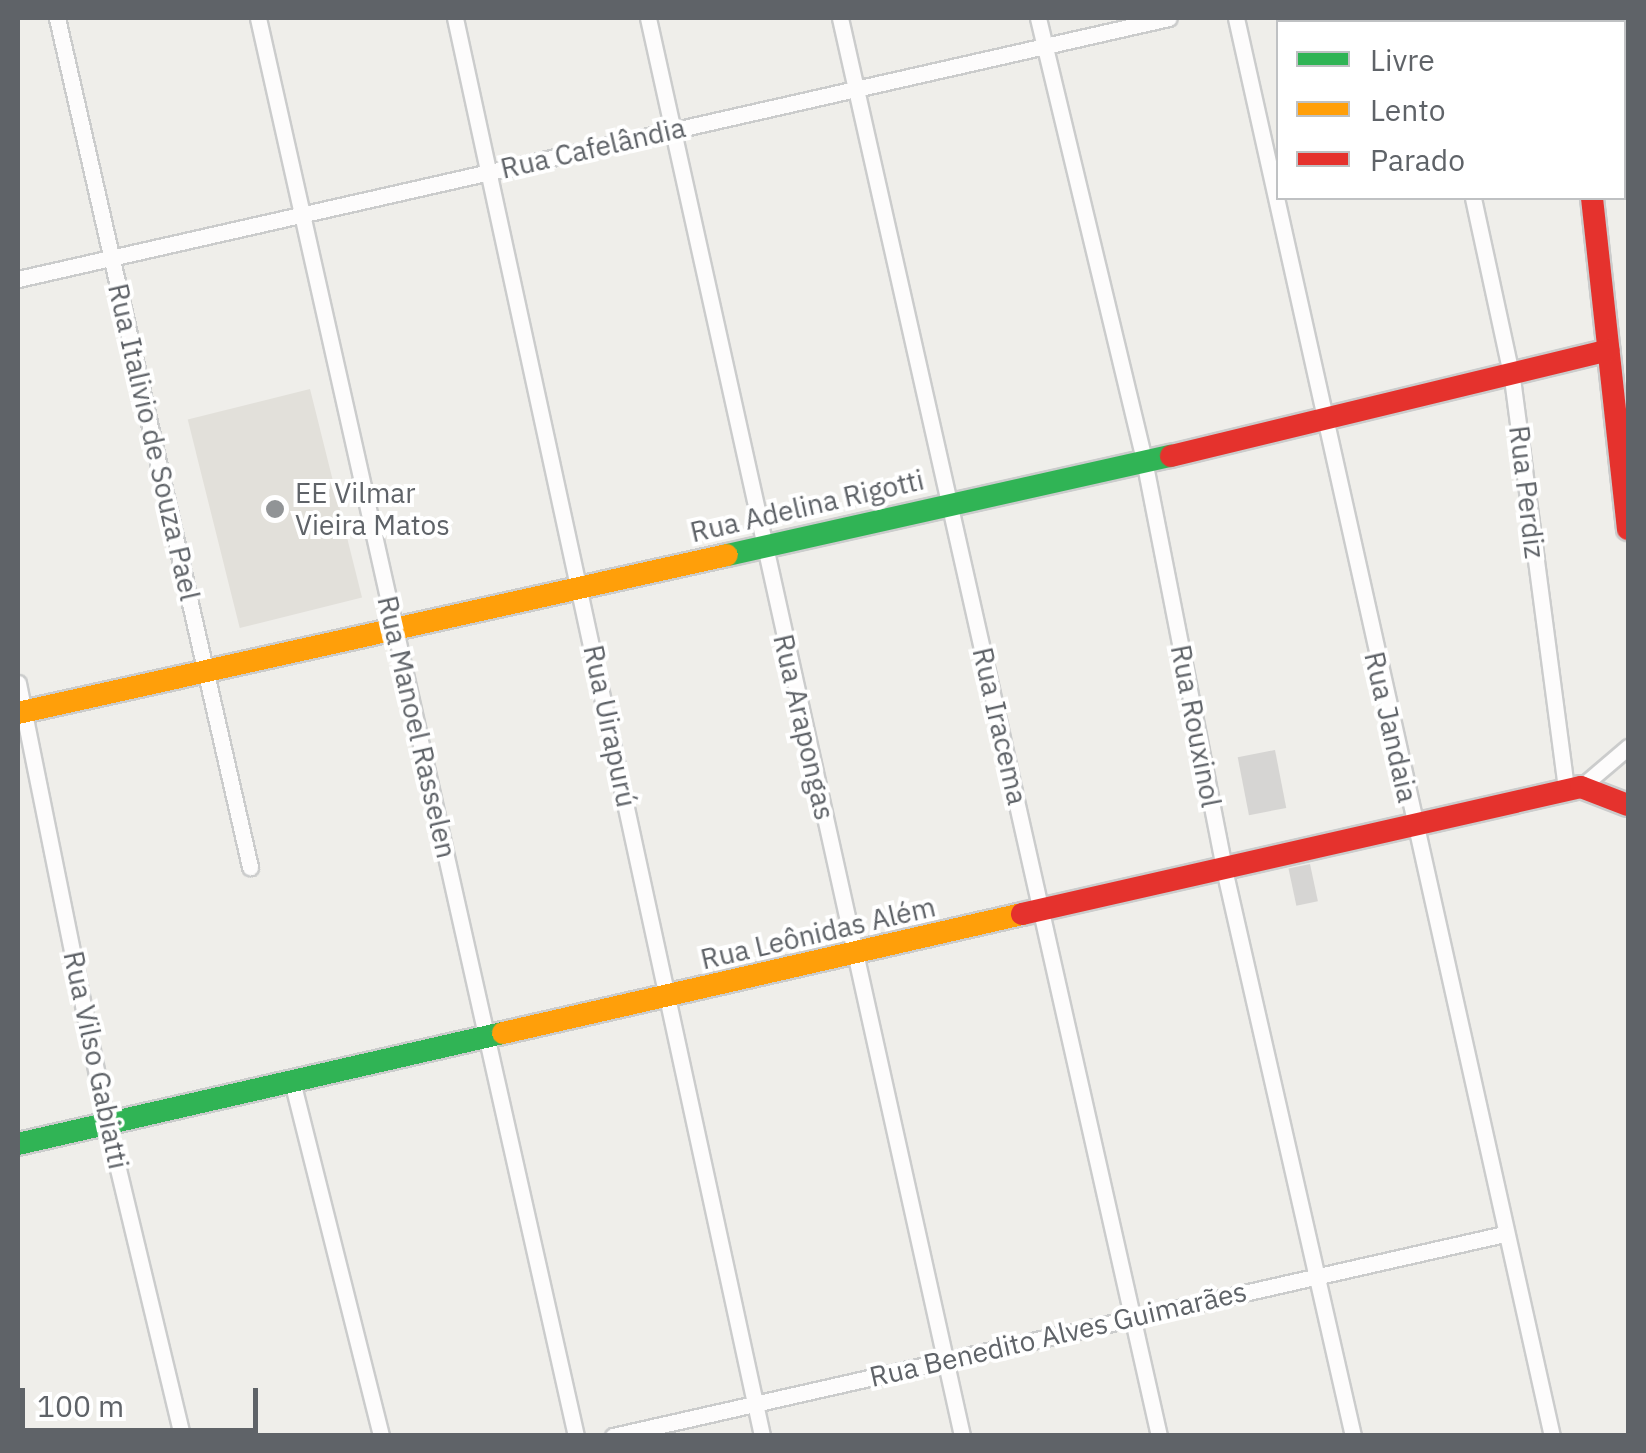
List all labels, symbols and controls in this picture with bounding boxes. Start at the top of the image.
legend [1276,20,1626,200]
text: Livre [1370,40,1435,79]
text: Lento [1370,90,1445,129]
street label: Rua Cafelândia [497,110,689,186]
text: Parado [1370,140,1465,179]
street label: Rua Italivio de Souza Pael [101,280,207,604]
street label: Rua Perdiz [1502,424,1552,560]
street label: Rua Adelina Rigotti [687,463,927,549]
place label: EE Vilmar Vieira Matos [295,476,450,542]
marker: EE Vilmar Vieira Matos [264,498,286,520]
street label: Rua Manoel Rasselen [370,593,464,861]
street label: Rua Arapongas [766,631,842,823]
street label: Rua Uirapurú [576,642,644,810]
street label: Rua Rouxinol [1164,642,1228,810]
street label: Rua Iracema [966,644,1034,808]
street label: Rua Jandaia [1357,648,1425,806]
street label: Rua Leônidas Além [697,890,939,976]
street label: Rua Vilso Gabiatti [56,948,136,1172]
street label: Rua Benedito Alves Guimarães [866,1274,1250,1394]
scale bar [25,1368,262,1430]
text: 100 m [37,1386,124,1425]

